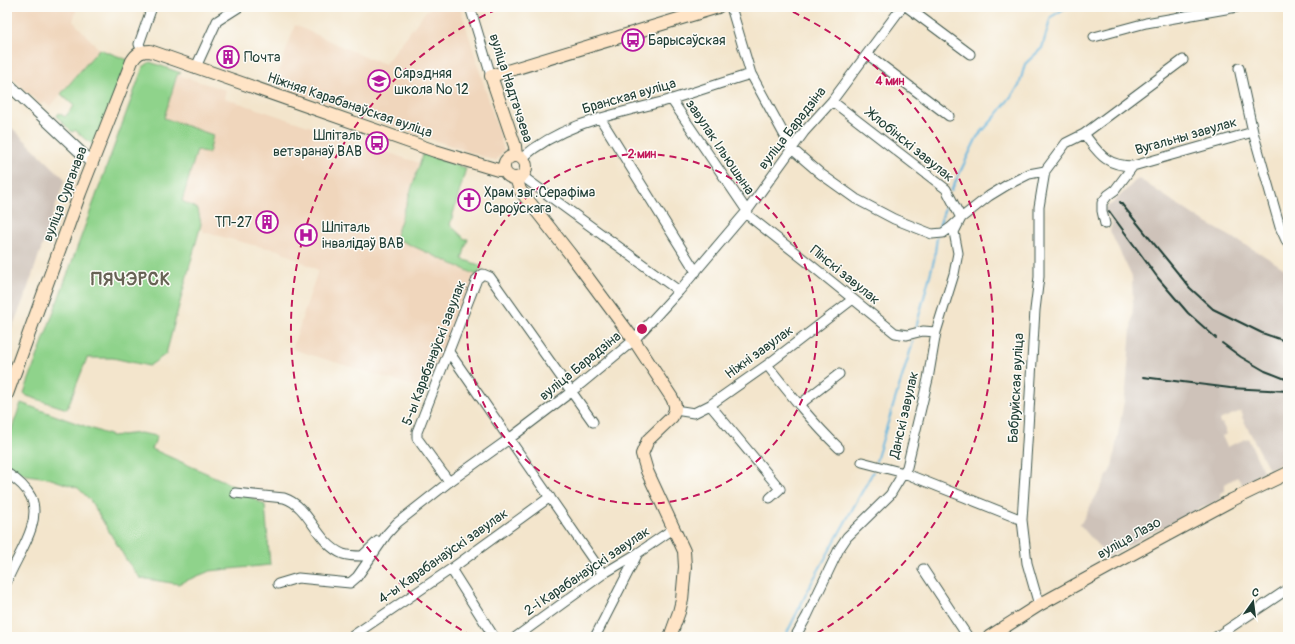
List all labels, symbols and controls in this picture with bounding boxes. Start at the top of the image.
bus stop icon: Барысаўская [620,27,646,53]
street label: вуліца Надтачэева [485,32,537,144]
place label: Барысаўская [648,32,726,49]
building icon: Почта [215,44,241,70]
place label: Почта [244,49,281,66]
place label: Сярэдняя школа № 12 [394,65,469,98]
school or university icon: Сярэдняя школа № 12 [366,68,392,94]
street label: Ніжняя Карабанаўская вуліца [265,69,435,141]
street label: Бранская вуліца [580,74,678,118]
text: 4 мин [875,74,904,89]
street label: вуліца Барадзіна [754,83,830,173]
street label: завулак Ільюшына [682,96,758,198]
street label: Жлобінскі завулак [861,103,957,186]
street label: Вугальны завулак [1133,113,1239,159]
place label: Шпіталь ветэранаў ВАВ [273,127,362,160]
bus stop icon: Шпіталь ветэранаў ВАВ [364,130,390,156]
street label: вуліца Сурганава [39,144,91,244]
text: 2 мин [628,147,656,162]
place label: Храм звг.Серафіма Сароўскага [484,184,595,217]
church icon: Храм звг.Серафіма Сароўскага [456,187,482,213]
building icon: ТП-27 [254,209,280,235]
place label: ТП-27 [215,214,253,231]
place label: Шпіталь інвалідаў ВАВ [322,219,404,252]
hospital icon: Шпіталь інвалідаў ВАВ [293,222,319,248]
street label: Пінскі завулак [807,242,883,308]
district label: ПЯЧЭРСК [91,268,171,291]
street label: 5-ы Карабанаўскі завулак [398,278,470,428]
centre of rings [635,322,649,336]
street label: Ніжні завулак [722,322,796,382]
street label: вуліца Барадзіна [536,328,624,404]
street label: Бабруйская вуліца [1005,332,1027,444]
street label: Данскі завулак [885,370,922,461]
street label: 4-ы Карабанаўскі завулак [375,505,511,607]
street label: вуліца Лазо [1094,513,1164,562]
street label: 2-і Карабанаўскі завулак [521,523,653,619]
north arrow [1233,582,1273,622]
text: С [1250,586,1260,600]

